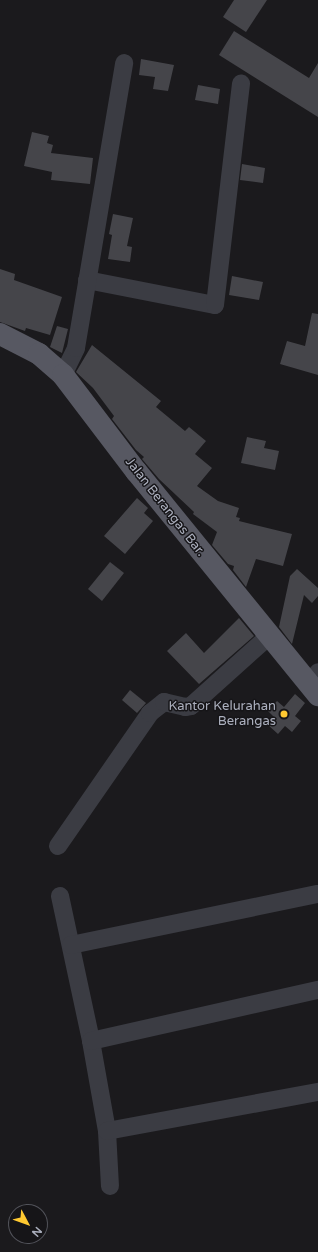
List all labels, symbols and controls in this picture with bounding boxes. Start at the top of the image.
street label: Jalan Berangas Bar. [122,454,208,560]
place label: Kantor Kelurahan Berangas [168,699,276,730]
marker: Kantor Kelurahan Berangas [279,709,289,719]
north arrow [8,1204,48,1244]
text: N [29,1224,44,1239]

